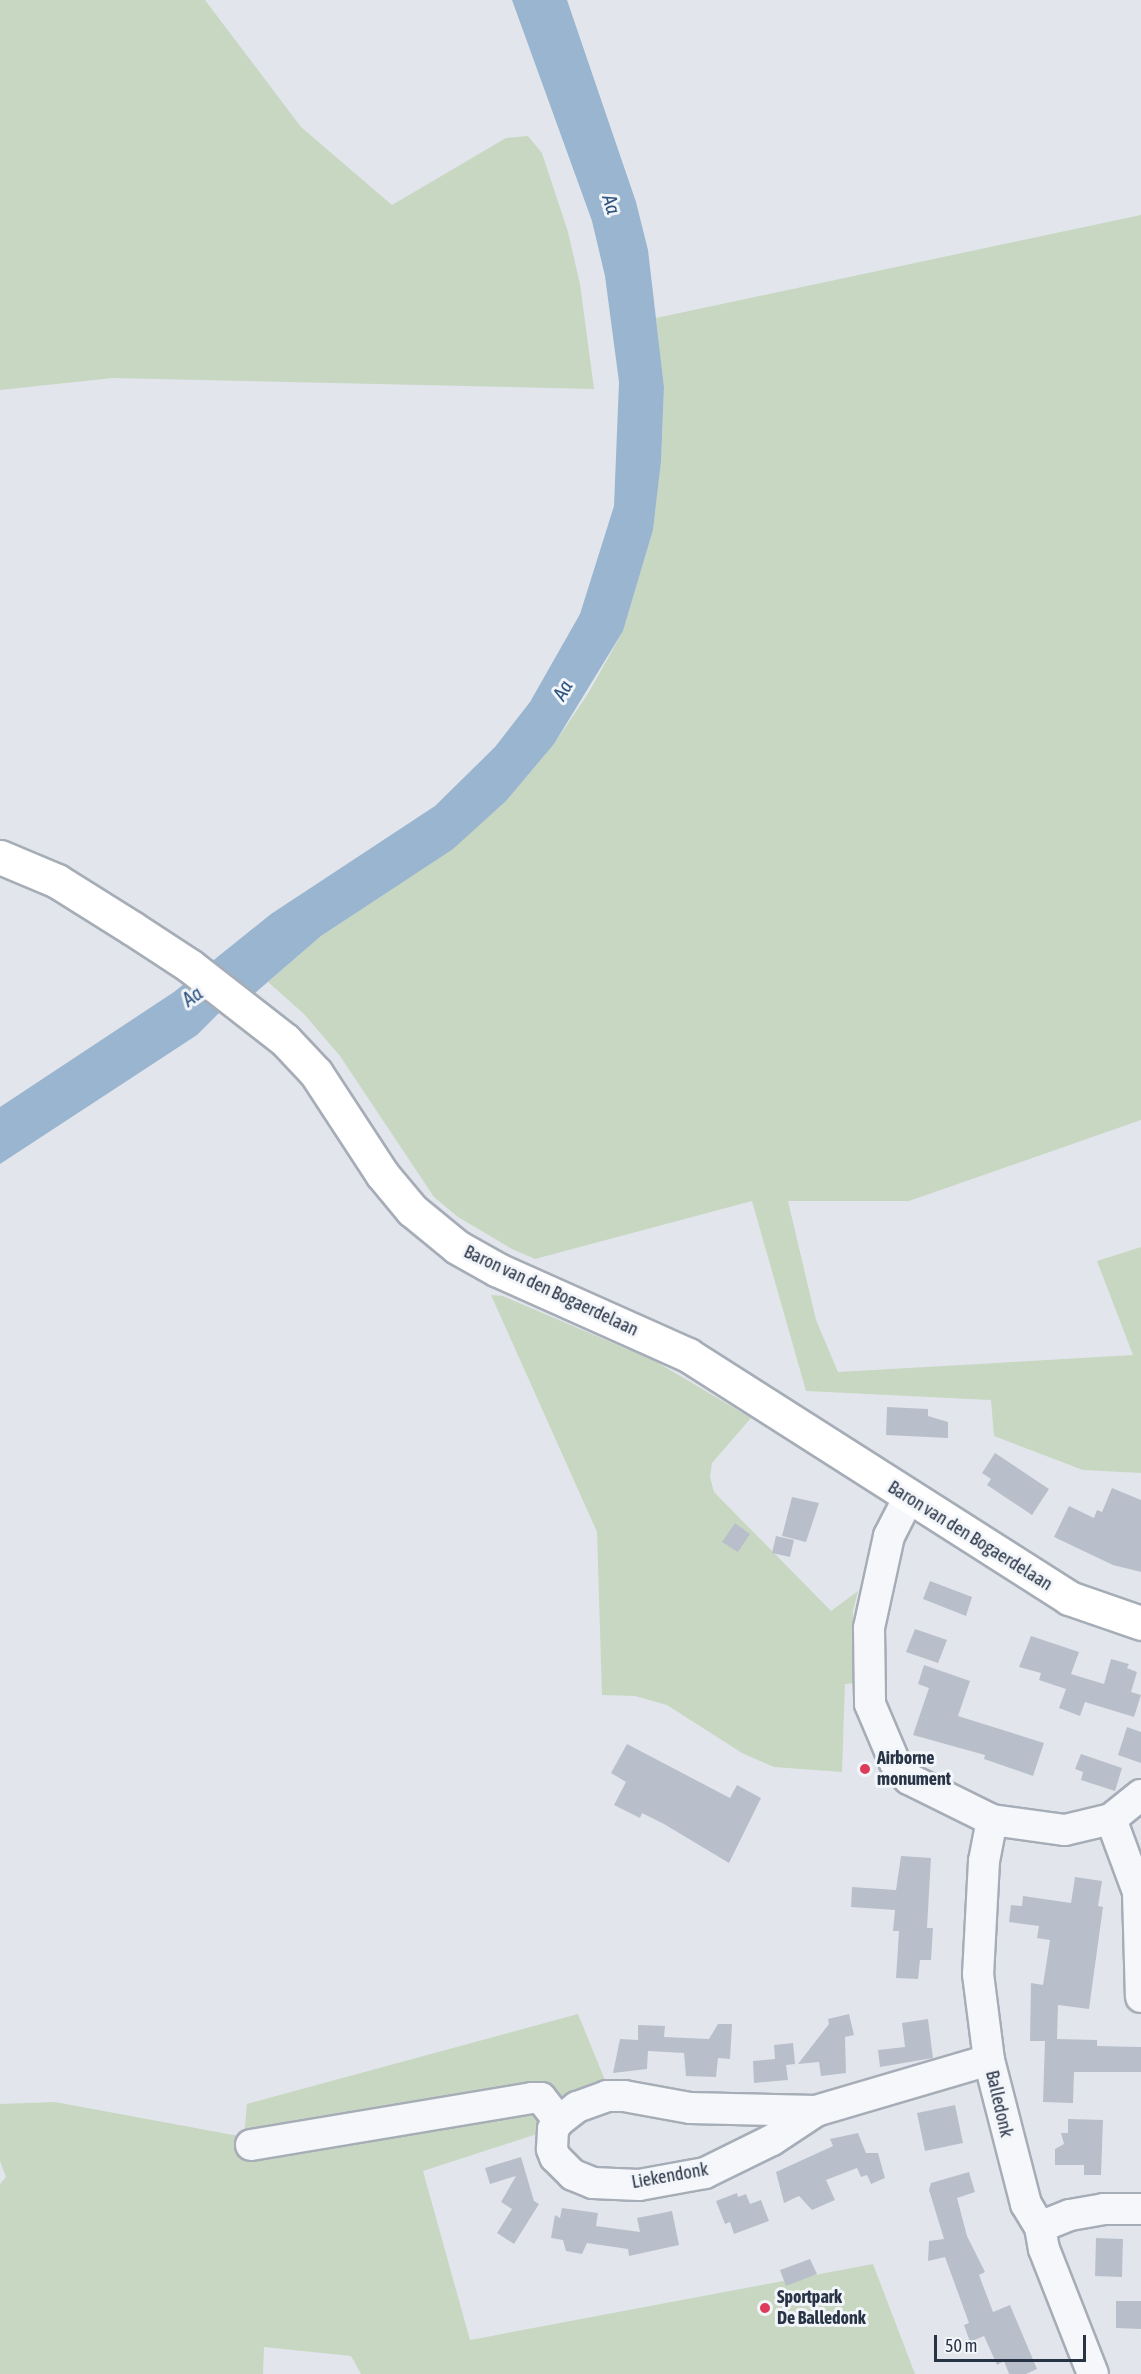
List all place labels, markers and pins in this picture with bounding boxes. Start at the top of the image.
place label: Airborne monument [877,1748,951,1790]
marker: Airborne monument [858,1762,872,1776]
place label: Sportpark De Balledonk [777,2287,866,2330]
marker: Sportpark De Balledonk [758,2301,772,2315]

